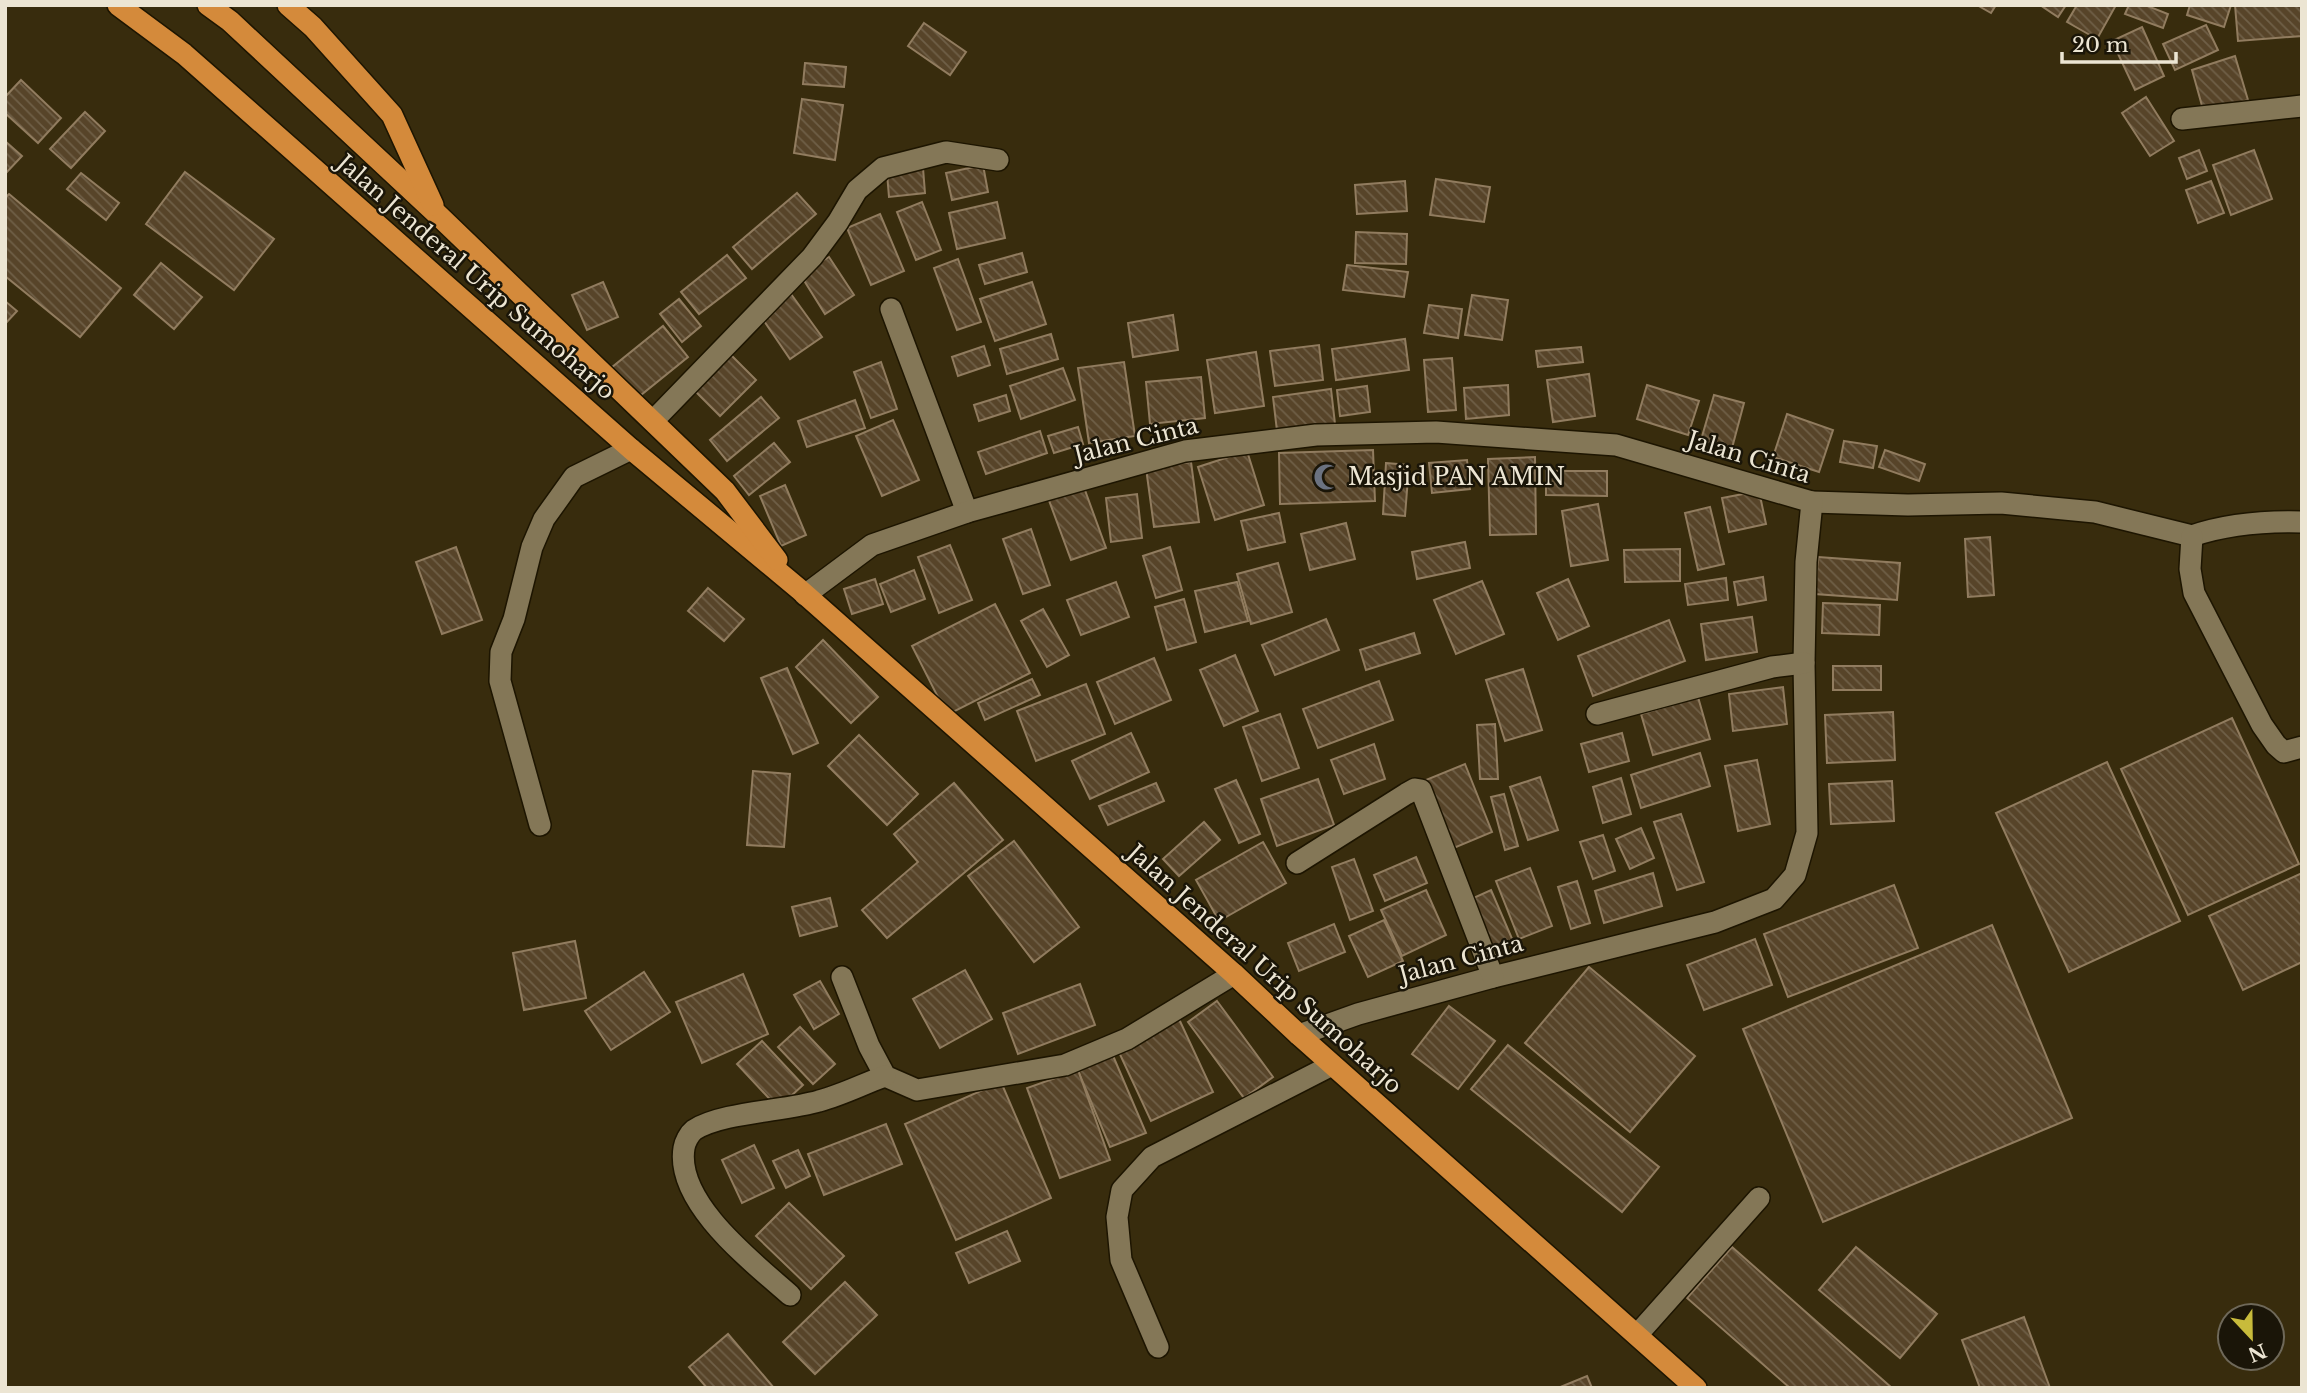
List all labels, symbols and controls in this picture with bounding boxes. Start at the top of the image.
scale bar [2062,21,2176,65]
text: 20 m [2072,32,2129,58]
street label: Jalan Jenderal Urip Sumoharjo [329,147,621,405]
street label: Jalan Cinta [1068,411,1201,470]
street label: Jalan Cinta [1681,424,1814,489]
mosque icon: Masjid PAN AMIN [1312,462,1342,492]
place label: Masjid PAN AMIN [1348,463,1565,491]
street label: Jalan Jenderal Urip Sumoharjo [1120,836,1408,1100]
street label: Jalan Cinta [1393,929,1526,990]
north arrow [2216,1302,2286,1372]
text: N [2244,1338,2270,1366]

